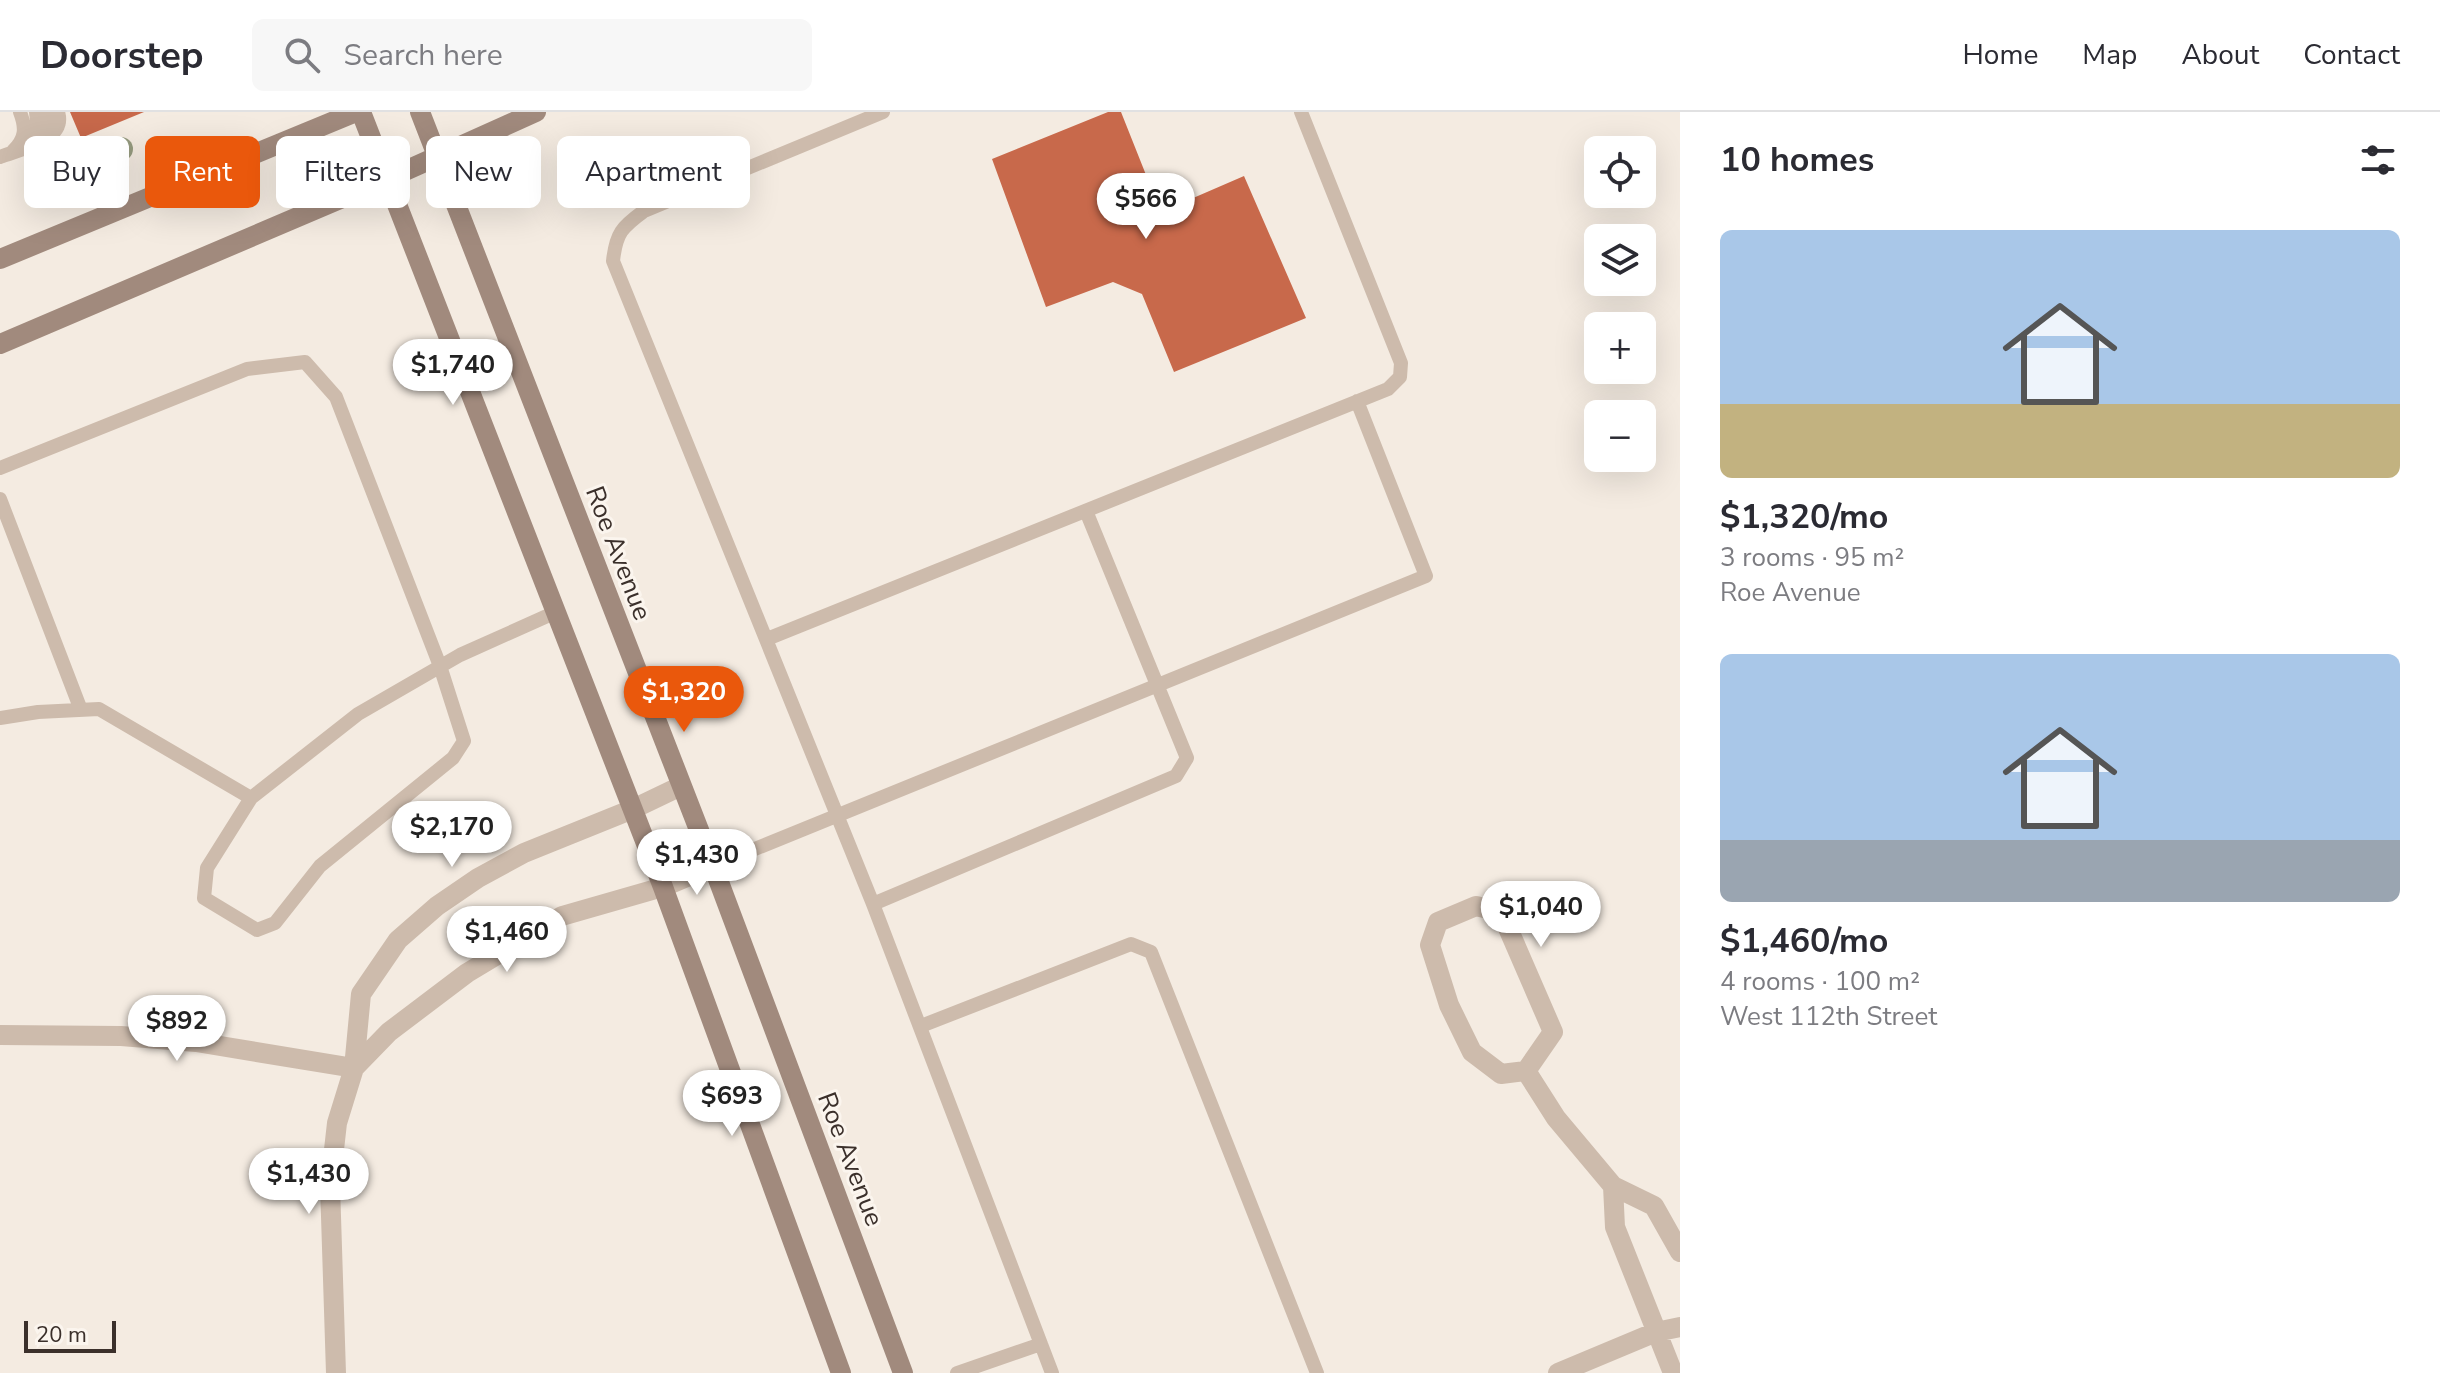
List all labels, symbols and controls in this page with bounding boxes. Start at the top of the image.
search box [252,19,812,91]
text: Doorstep [40,30,204,81]
icon: search [280,33,324,77]
text: Search here [344,35,503,76]
text: Home [1963,36,2038,74]
text: Map [2082,36,2137,74]
text: About [2181,36,2259,74]
text: Contact [2303,36,2400,74]
chip: Buy [24,136,129,208]
chip: Rent [145,136,260,208]
chip: Filters [276,136,410,208]
chip: New [426,136,541,208]
chip: Apartment [557,136,750,208]
map controls [1584,136,1656,472]
button: locate [1584,136,1656,208]
text: 10 homes [1720,137,1874,183]
icon: filters [2356,138,2400,182]
pin: $566 [1099,173,1193,241]
text: $566 [1115,181,1177,216]
button: layers [1584,224,1656,296]
icon: home [1988,282,2132,426]
button: + [1584,312,1656,384]
pin: $1,740 [388,339,518,407]
text: $1,740 [411,347,495,382]
button: − [1584,400,1656,472]
street label: Roe Avenue [577,481,660,625]
text: $1,320/mo [1720,494,1888,540]
text: 3 rooms · 95 m² [1720,540,1904,575]
text: Roe Avenue [1720,575,1861,610]
pin: $1,320 [619,666,749,734]
text: $1,320 [642,674,726,709]
icon: home [1988,706,2132,850]
pin: $2,170 [387,801,517,869]
text: $2,170 [410,809,494,844]
pin: $1,430 [632,829,762,897]
text: $1,430 [655,837,739,872]
pin: $1,040 [1476,881,1606,949]
text: $1,040 [1499,889,1583,924]
pin: $1,460 [442,906,572,974]
text: $1,460 [465,914,549,949]
text: $1,460/mo [1720,918,1888,964]
text: 4 rooms · 100 m² [1720,964,1920,999]
pin: $892 [130,995,224,1063]
text: West 112th Street [1720,999,1937,1034]
text: $892 [146,1003,208,1038]
pin: $693 [685,1070,779,1138]
text: $693 [701,1078,763,1113]
street label: Roe Avenue [809,1087,892,1231]
pin: $1,430 [244,1148,374,1216]
text: $1,430 [267,1156,351,1191]
scale bar [24,1317,116,1353]
text: 20 m [36,1320,87,1350]

